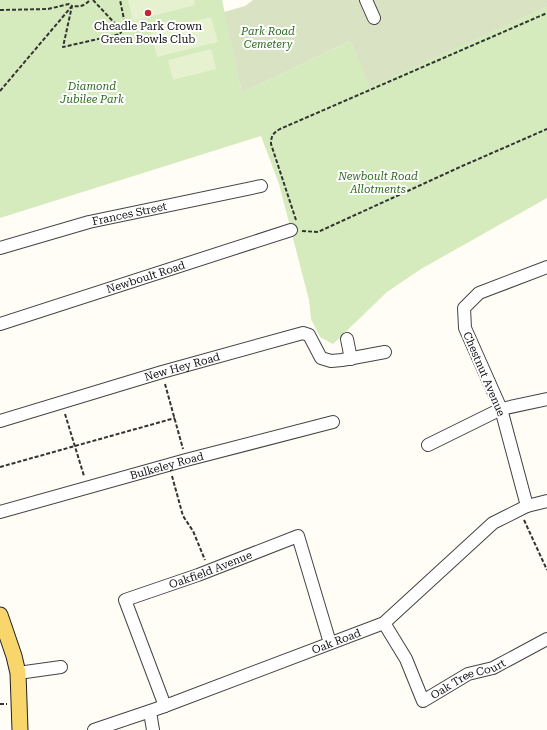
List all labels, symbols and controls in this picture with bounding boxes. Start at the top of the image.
marker: Cheadle Park Crown Green Bowls Club [143,8,153,18]
place label: Cheadle Park Crown Green Bowls Club [94,20,202,46]
park label: Park Road Cemetery [240,25,295,51]
park label: Diamond Jubilee Park [59,80,124,106]
park label: Newboult Road Allotments [337,170,418,196]
street label: Frances Street [91,199,168,228]
street label: Newboult Road [105,258,187,296]
street label: Chestnut Avenue [460,330,508,418]
street label: New Hey Road [143,350,221,383]
street label: Bulkeley Road [128,449,205,482]
street label: Oakfield Avenue [167,548,254,591]
street label: Oak Road [310,626,363,656]
street label: Oak Tree Court [428,656,508,702]

